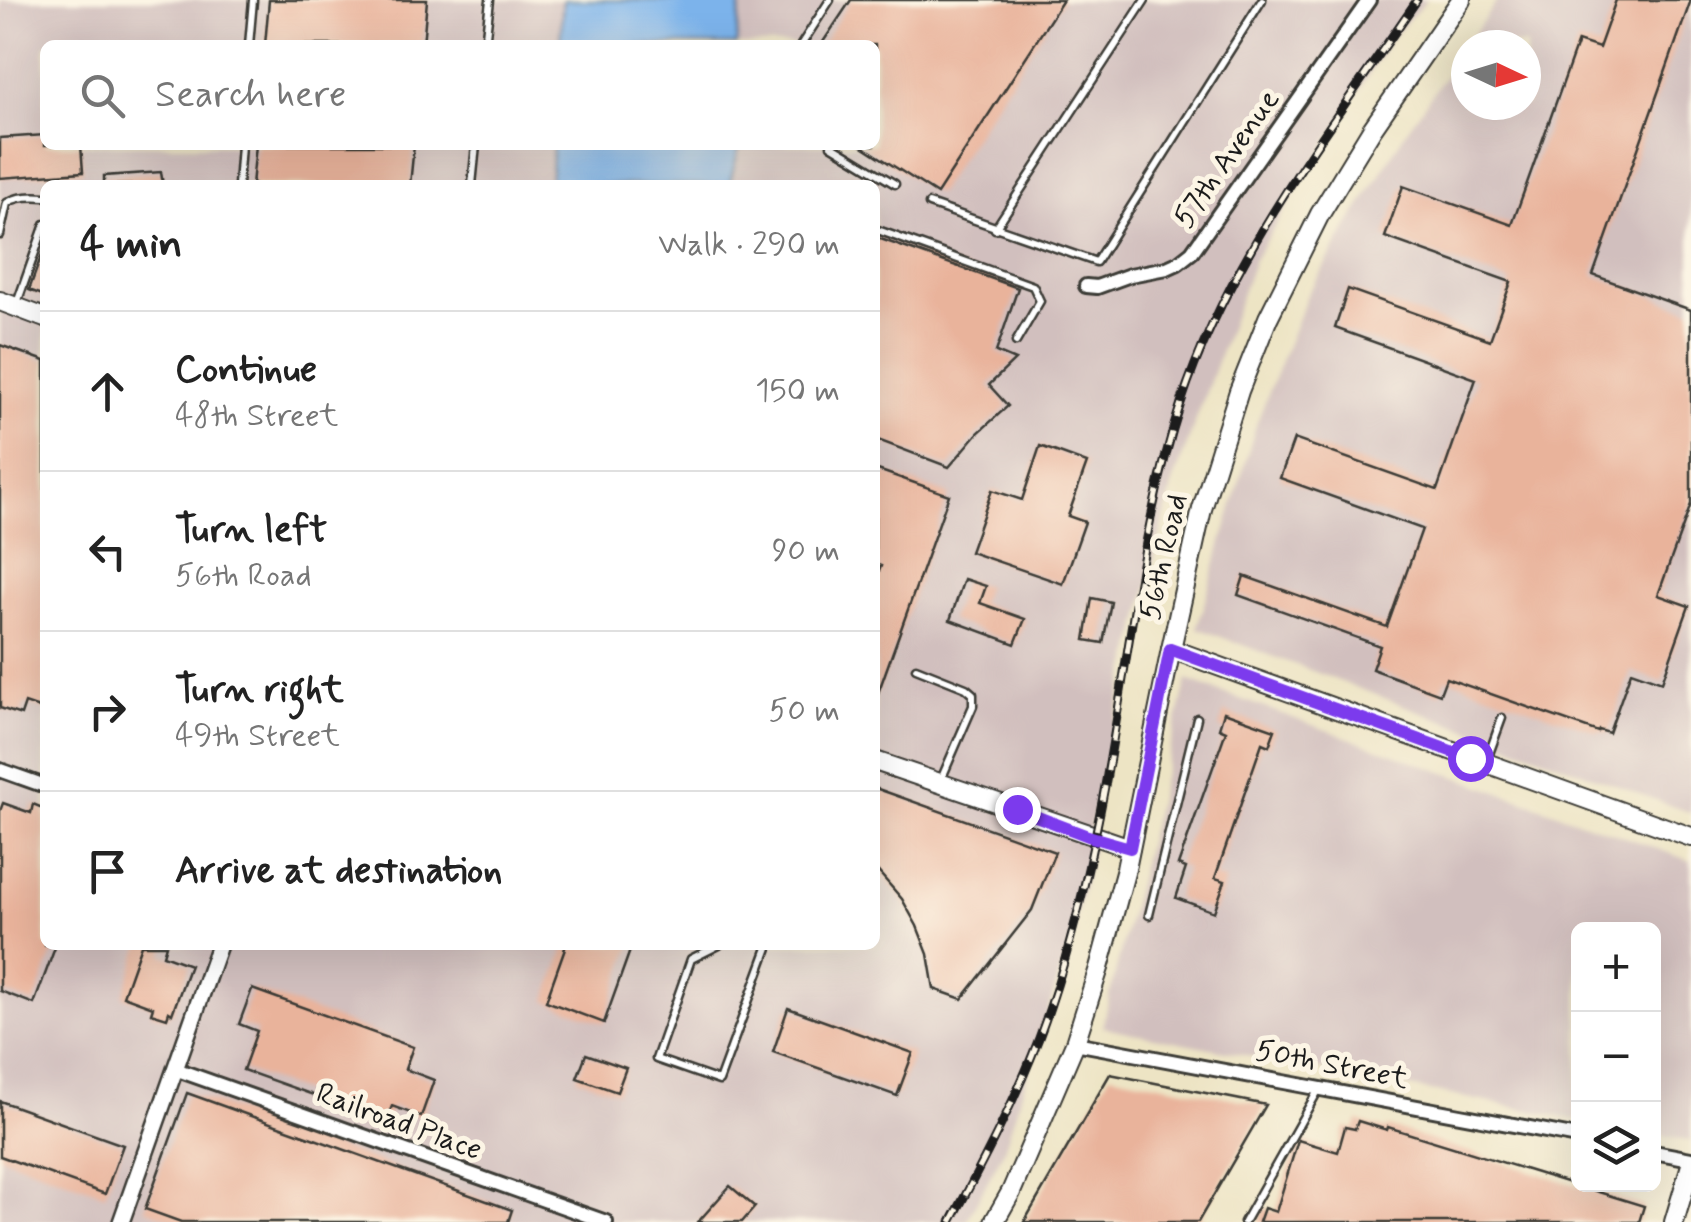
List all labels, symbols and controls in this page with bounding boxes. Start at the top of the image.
north arrow [1451,30,1541,120]
search box [40,40,880,150]
icon: search [75,68,130,123]
text: Search here [155,71,346,120]
street label: 57th Avenue [1165,82,1289,236]
text: 4 min [80,218,182,273]
text: Walk · 290 m [658,224,840,266]
text: Continue [175,346,317,395]
icon: ahead [80,364,135,419]
text: 150 m [755,370,840,412]
text: 48th Street [175,395,338,437]
street label: 56th Road [1131,490,1197,624]
text: Turn left [175,506,327,555]
icon: left [80,524,135,579]
text: 90 m [772,530,840,572]
text: 56th Road [175,555,312,597]
text: Turn right [175,666,344,715]
icon: right [80,684,135,739]
text: 50 m [768,690,840,732]
text: 49th Street [175,715,340,757]
route start [1448,736,1494,782]
route end [995,787,1041,833]
icon: arrive [80,844,135,899]
text: Arrive at destination [175,847,502,896]
map controls [1571,922,1661,1192]
button: + [1571,922,1661,1012]
button: − [1571,1012,1661,1102]
street label: 50th Street [1252,1031,1412,1099]
street label: Railroad Place [311,1074,487,1170]
button: layers [1571,1102,1661,1192]

